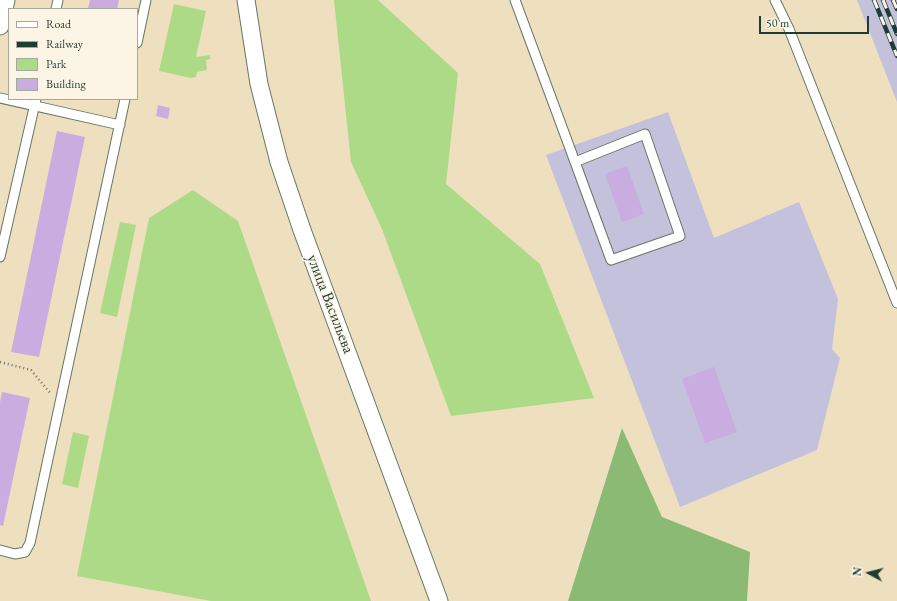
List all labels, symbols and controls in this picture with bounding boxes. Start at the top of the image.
legend [8,8,138,100]
scale bar [761,8,871,34]
text: 50 m [766,15,789,31]
text: Road [46,16,71,32]
text: Railway [46,36,83,52]
text: Park [46,56,66,72]
text: Building [46,76,86,92]
street label: улица Васильева [302,252,358,356]
north arrow [849,553,889,593]
text: N [850,566,865,577]

